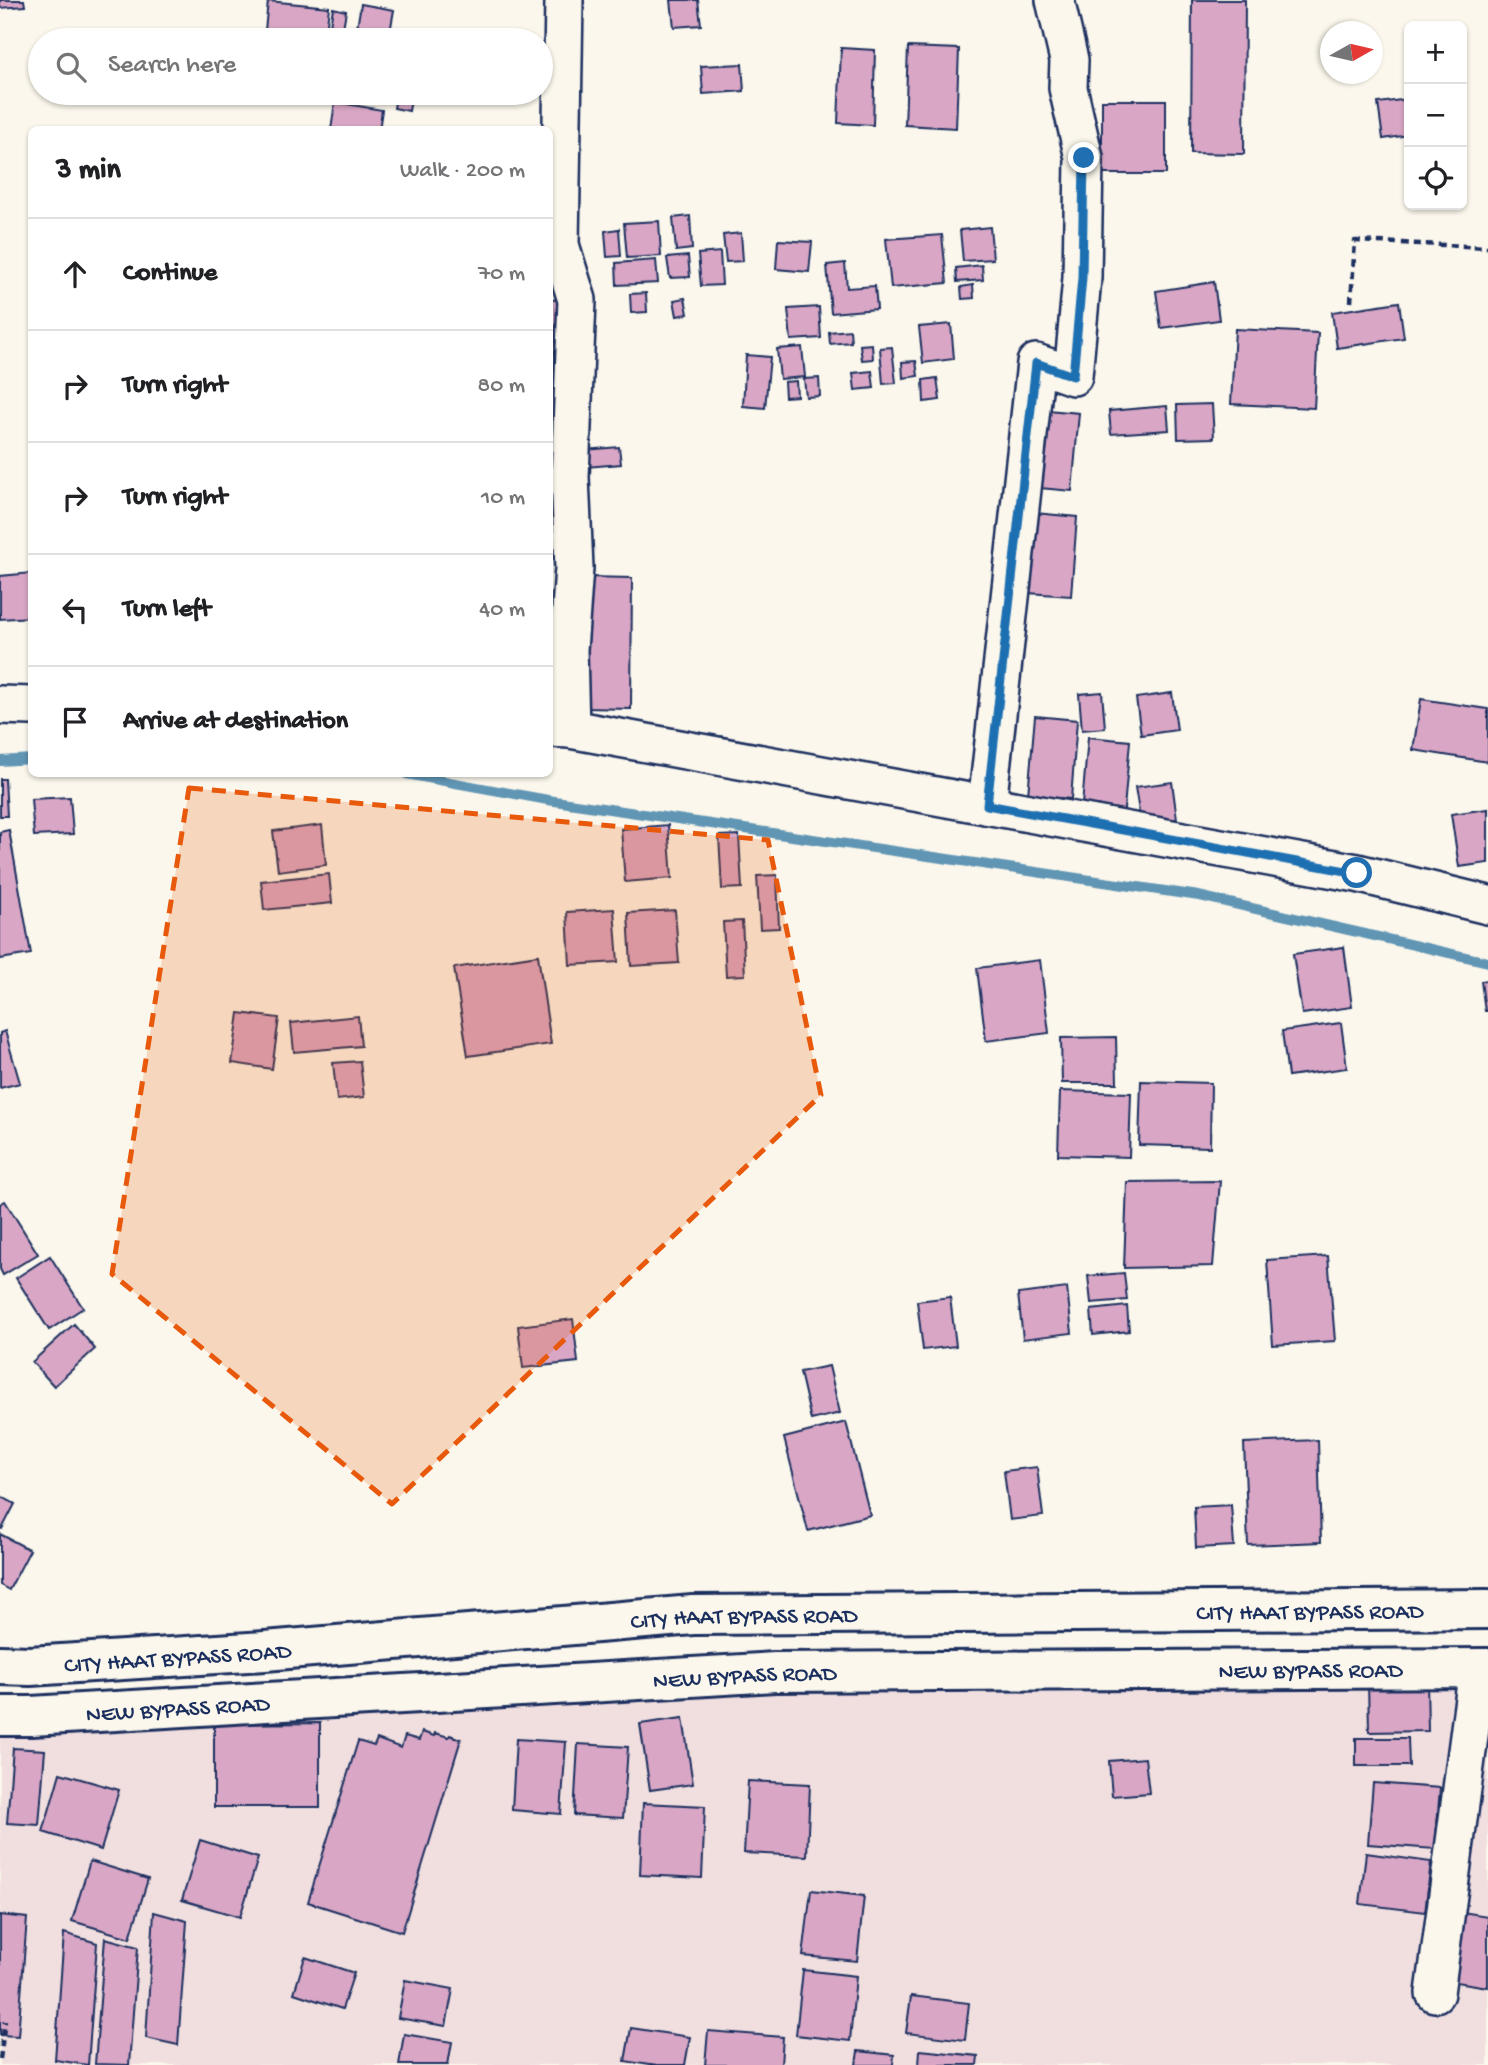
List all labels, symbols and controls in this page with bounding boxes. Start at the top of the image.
north arrow [1320,21,1383,84]
map controls [1404,21,1467,210]
button: + [1404,21,1467,84]
search box [28,28,553,105]
icon: search [52,48,90,86]
text: Search here [108,51,236,82]
button: − [1404,84,1467,147]
route end [1068,142,1099,173]
button: locate [1404,147,1467,210]
text: 3 min [56,154,121,189]
text: Walk · 200 m [400,158,525,185]
icon: ahead [56,255,94,293]
text: Continue [123,259,217,290]
text: 70 m [478,261,525,288]
icon: right [56,367,94,405]
text: Turn right [123,371,227,402]
text: 80 m [478,373,525,400]
icon: right [56,479,94,517]
text: Turn right [123,483,227,514]
text: 10 m [481,485,525,512]
icon: left [56,591,94,629]
text: Turn left [123,595,211,626]
text: 40 m [479,597,525,624]
icon: arrive [56,703,94,741]
text: Arrive at destination [123,707,348,738]
route start [1341,857,1372,888]
street label: CITY HAAT BYPASS ROAD [1196,1599,1425,1628]
street label: CITY HAAT BYPASS ROAD [630,1604,859,1637]
street label: CITY HAAT BYPASS ROAD [63,1639,294,1681]
street label: NEW BYPASS ROAD [1218,1658,1404,1687]
street label: NEW BYPASS ROAD [652,1662,838,1696]
street label: NEW BYPASS ROAD [85,1692,272,1730]

